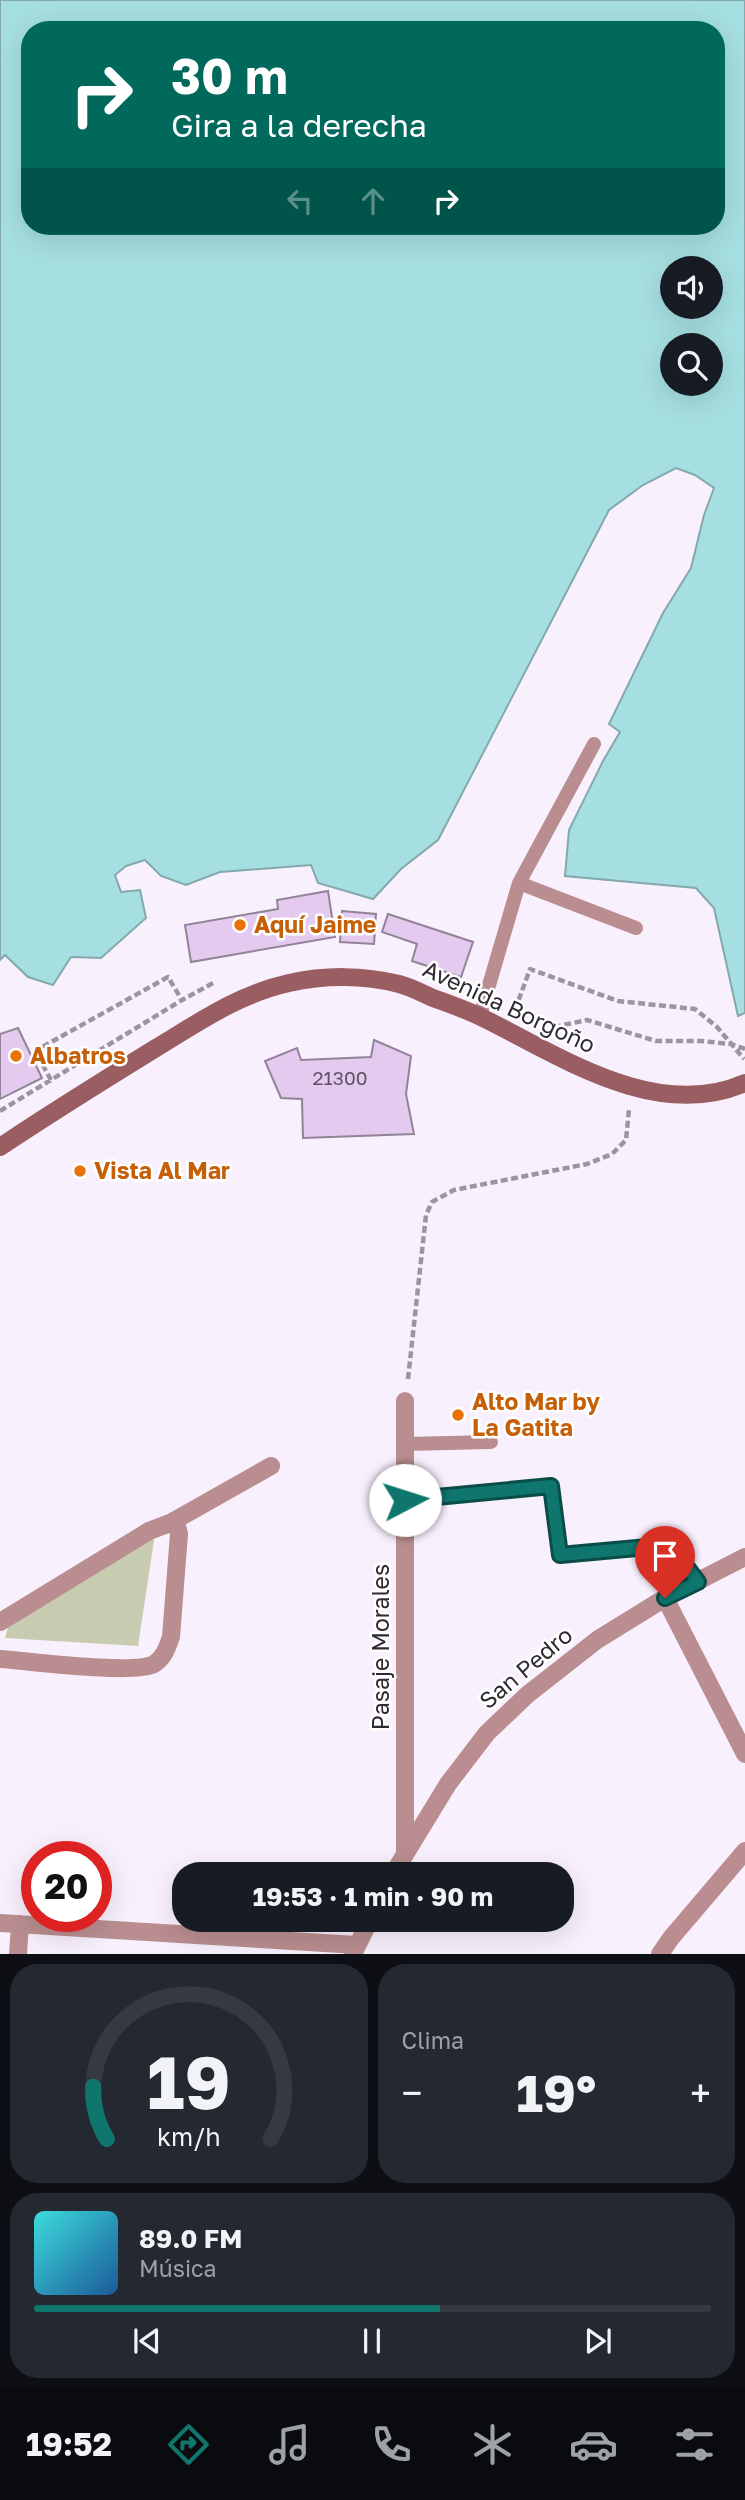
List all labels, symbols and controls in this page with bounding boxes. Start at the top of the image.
text: 30 m [171,46,288,105]
icon: right [56,49,147,140]
text: Gira a la derecha [171,106,427,144]
icon: left [281,182,319,220]
icon: ahead [354,182,392,220]
icon: right [427,182,465,220]
map controls [660,256,723,396]
button: sound [660,256,723,319]
button: search [660,333,723,396]
place label: Aquí Jaime [254,910,376,938]
marker: Aquí Jaime [232,917,248,933]
street label: Avenida Borgoño [419,954,600,1058]
place label: Albatros [30,1041,126,1069]
marker: Albatros [8,1048,24,1064]
house number: 21300 [313,1066,367,1089]
place label: Vista Al Mar [94,1156,230,1184]
marker: Vista Al Mar [72,1163,88,1179]
place label: Alto Mar by La Gatita [472,1387,600,1441]
marker: Alto Mar by La Gatita [450,1407,466,1423]
position arrow [368,1463,442,1537]
pin [635,1526,695,1598]
icon: arrive [646,1537,684,1575]
street label: Pasaje Morales [366,1564,394,1730]
street label: San Pedro [473,1620,577,1714]
speed limit sign: 20 [21,1841,112,1932]
text: 19:53 · 1 min · 90 m [253,1881,493,1912]
text: Clima [402,2026,464,2054]
text: 19 [147,2039,231,2126]
text: 19° [516,2061,596,2123]
text: − [402,2070,422,2115]
text: + [690,2070,711,2115]
text: km/h [157,2121,221,2152]
text: 89.0 FM [139,2223,242,2254]
text: Música [139,2254,217,2282]
icon: previous [128,2322,166,2360]
icon: pause [353,2322,391,2360]
icon: next [579,2322,617,2360]
icon: directions [164,2420,213,2469]
icon: music [265,2420,314,2469]
icon: phone [367,2420,416,2469]
icon: climate [468,2420,517,2469]
icon: car [569,2420,618,2469]
icon: filters [670,2420,719,2469]
text: 19:52 [26,2425,112,2463]

